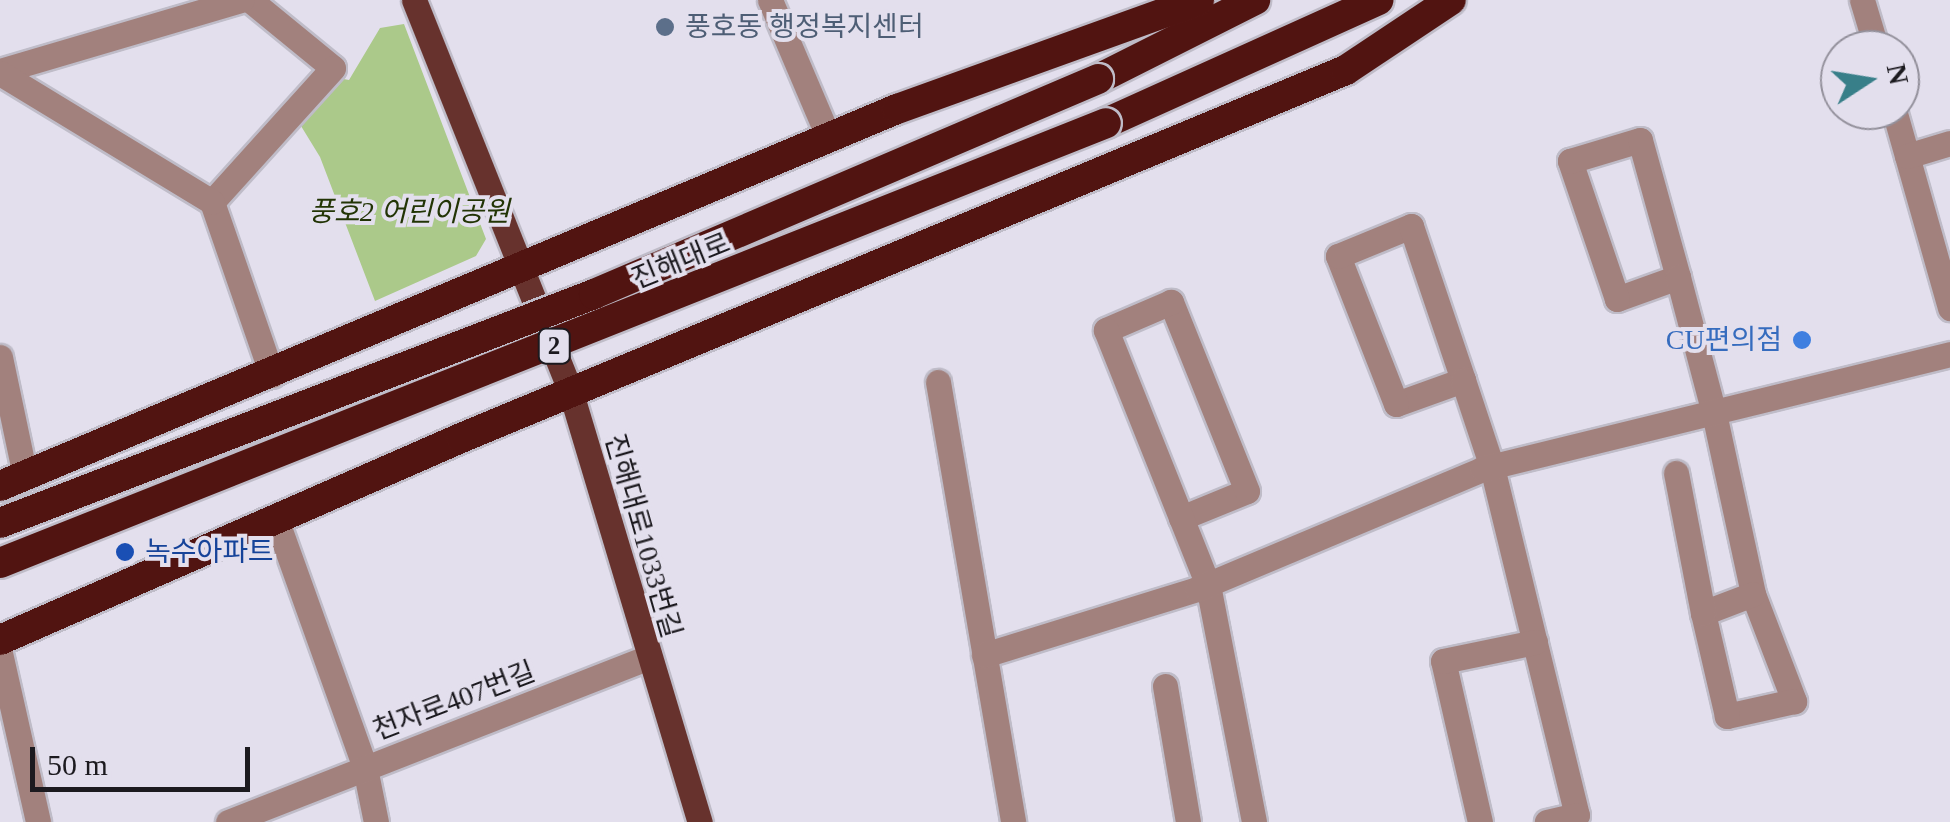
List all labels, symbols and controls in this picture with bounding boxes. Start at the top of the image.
place label: 풍호동 행정복지센터 [685,10,924,44]
marker: 풍호동 행정복지센터 [654,16,676,38]
north arrow [1820,30,1920,130]
text: N [1881,61,1915,87]
park label: 풍호2 어린이공원 [308,195,510,229]
street label: 진해대로 [627,226,735,296]
place label: CU편의점 [1666,323,1782,357]
road number: 2 [536,326,572,366]
marker: CU편의점 [1791,329,1813,351]
street label: 진해대로1033번길 [598,430,688,642]
place label: 녹수아파트 [145,535,274,569]
marker: 녹수아파트 [114,541,136,563]
street label: 천자로407번길 [368,655,540,747]
scale bar [35,727,255,789]
text: 50 m [47,748,108,781]

